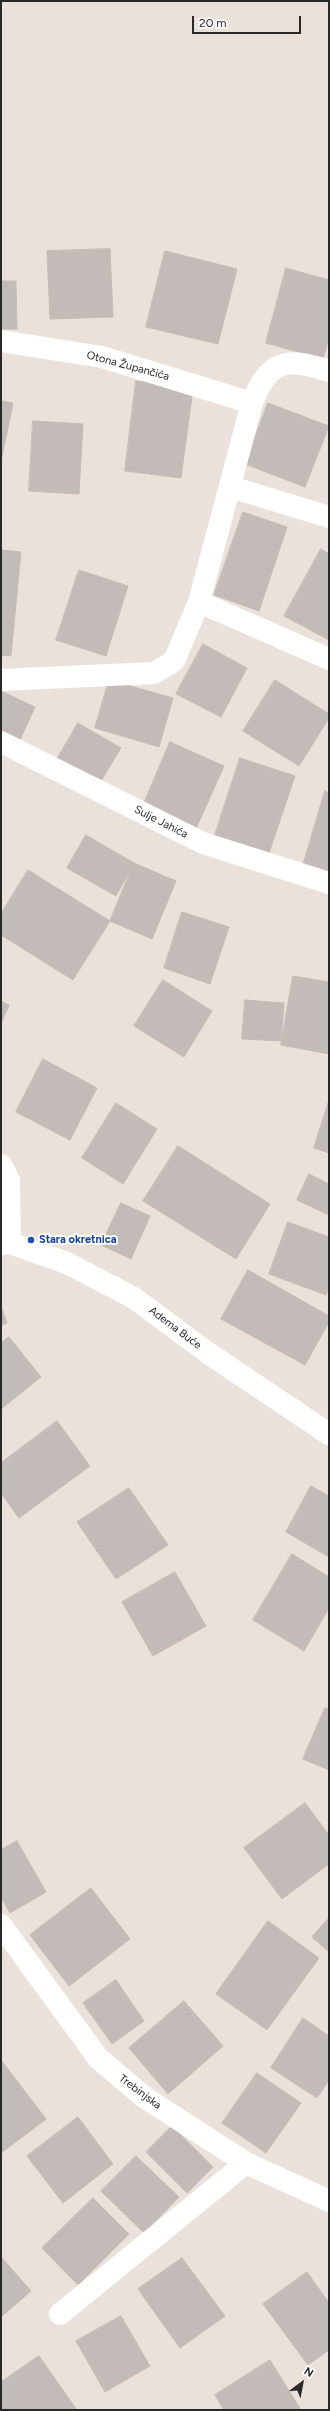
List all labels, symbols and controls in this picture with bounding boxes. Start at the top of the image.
scale bar [194,8,303,34]
text: 20 m [199,16,227,30]
street label: Otona Župančića [85,349,171,383]
street label: Sulje Jahića [132,803,190,841]
place label: Stara okretnica [39,1233,117,1247]
marker: Stara okretnica [26,1235,36,1245]
street label: Adema Buće [146,1304,204,1352]
street label: Trebinjska [116,2072,164,2112]
north arrow [282,2363,322,2403]
text: N [302,2365,316,2380]

